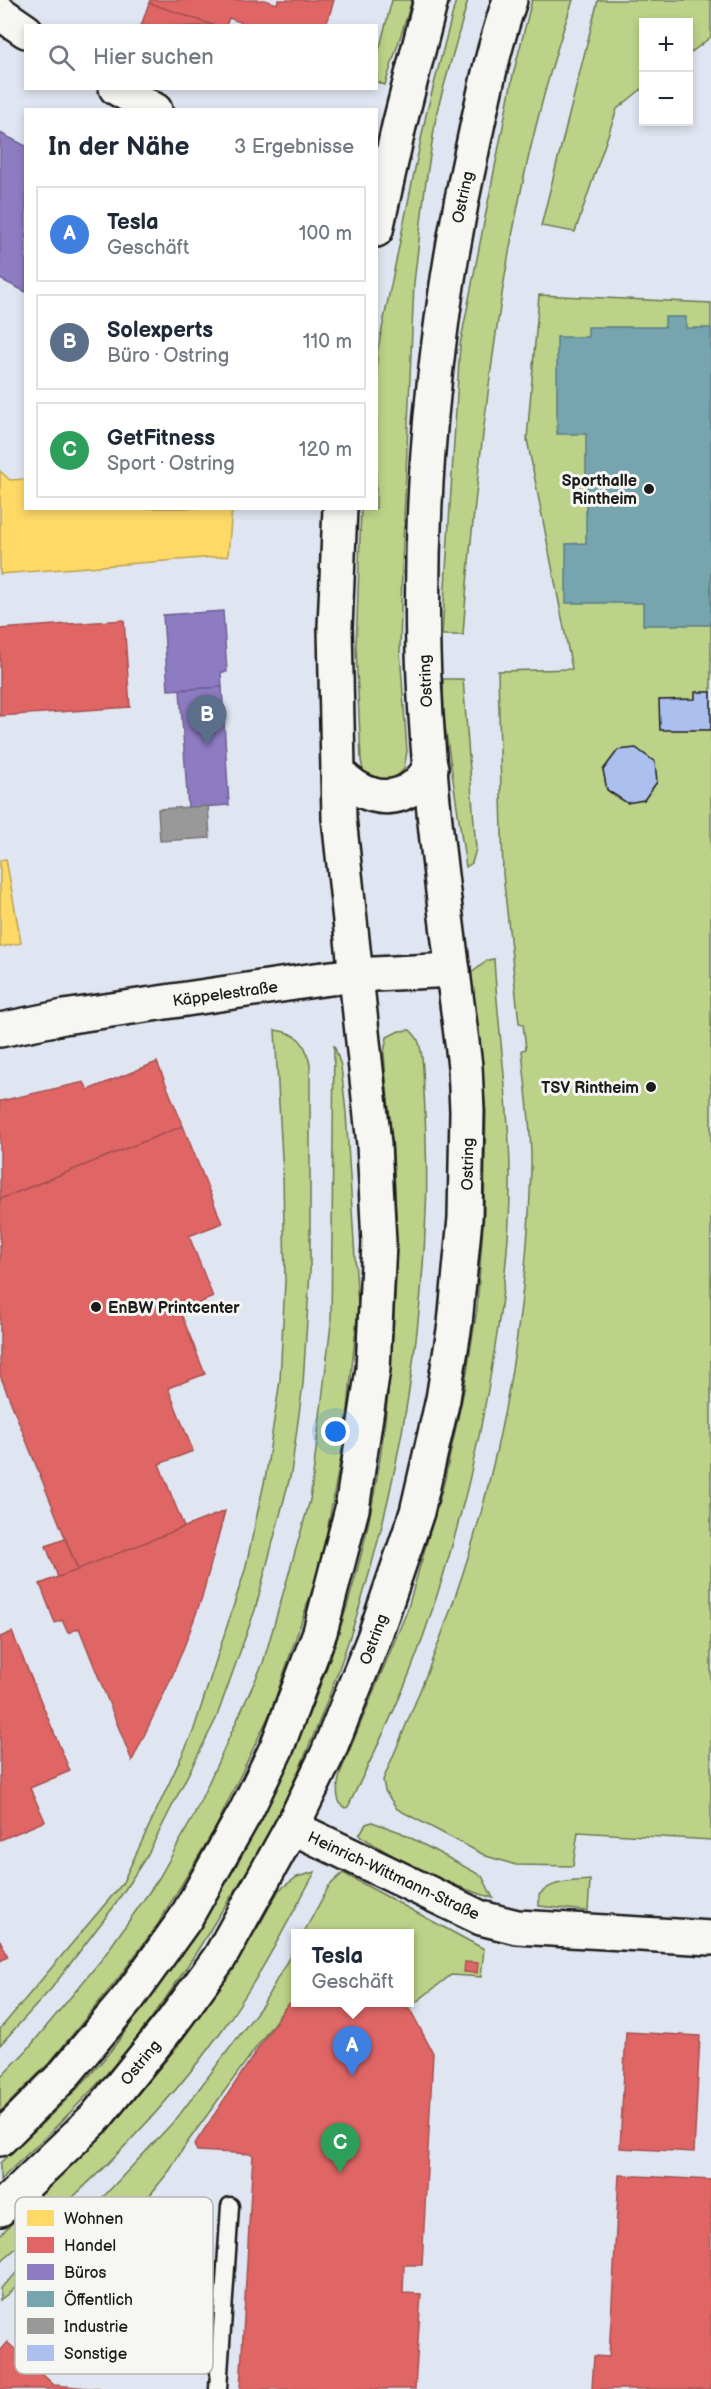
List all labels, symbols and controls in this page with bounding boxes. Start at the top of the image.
map controls [639,18,693,126]
button: + [639,18,693,72]
search box [24,24,378,90]
icon: search [45,41,78,74]
text: Hier suchen [93,44,214,71]
button: − [639,72,693,126]
text: In der Nähe [48,132,190,163]
text: 3 Ergebnisse [234,135,354,159]
street label: Ostring [449,170,478,225]
text: Tesla [107,209,159,236]
text: A [63,222,76,246]
text: 100 m [299,222,352,246]
text: Geschäft [107,236,189,260]
text: Solexperts [107,317,213,344]
text: B [62,330,77,354]
text: 110 m [303,330,352,354]
text: Büro · Ostring [107,344,229,368]
text: GetFitness [107,425,215,452]
text: C [62,438,77,462]
text: 120 m [299,438,352,462]
text: Sport · Ostring [107,452,235,476]
place label: Sporthalle Rintheim [562,472,637,509]
marker: Sporthalle Rintheim [642,482,656,496]
street label: Ostring [416,654,437,708]
pin: B [188,696,226,745]
street label: Käppelestraße [171,978,279,1011]
place label: TSV Rintheim [541,1079,639,1098]
marker: TSV Rintheim [644,1080,658,1094]
street label: Ostring [459,1137,478,1191]
place label: EnBW Printcenter [108,1299,240,1318]
marker: EnBW Printcenter [89,1300,103,1314]
your location [321,1417,350,1446]
street label: Ostring [356,1611,392,1668]
street label: Heinrich-Wittmann-Straße [304,1828,483,1925]
popup [291,1929,414,2007]
text: Tesla [311,1943,363,1970]
text: Geschäft [311,1970,394,1994]
pin: A [332,2026,372,2076]
street label: Ostring [117,2036,165,2089]
pin: C [320,2124,360,2173]
legend [15,2197,213,2374]
text: Wohnen [64,2210,123,2229]
text: Handel [64,2237,116,2256]
text: Büros [64,2264,107,2283]
text: Öffentlich [64,2289,133,2310]
text: Industrie [64,2318,128,2337]
text: Sonstige [64,2345,128,2364]

